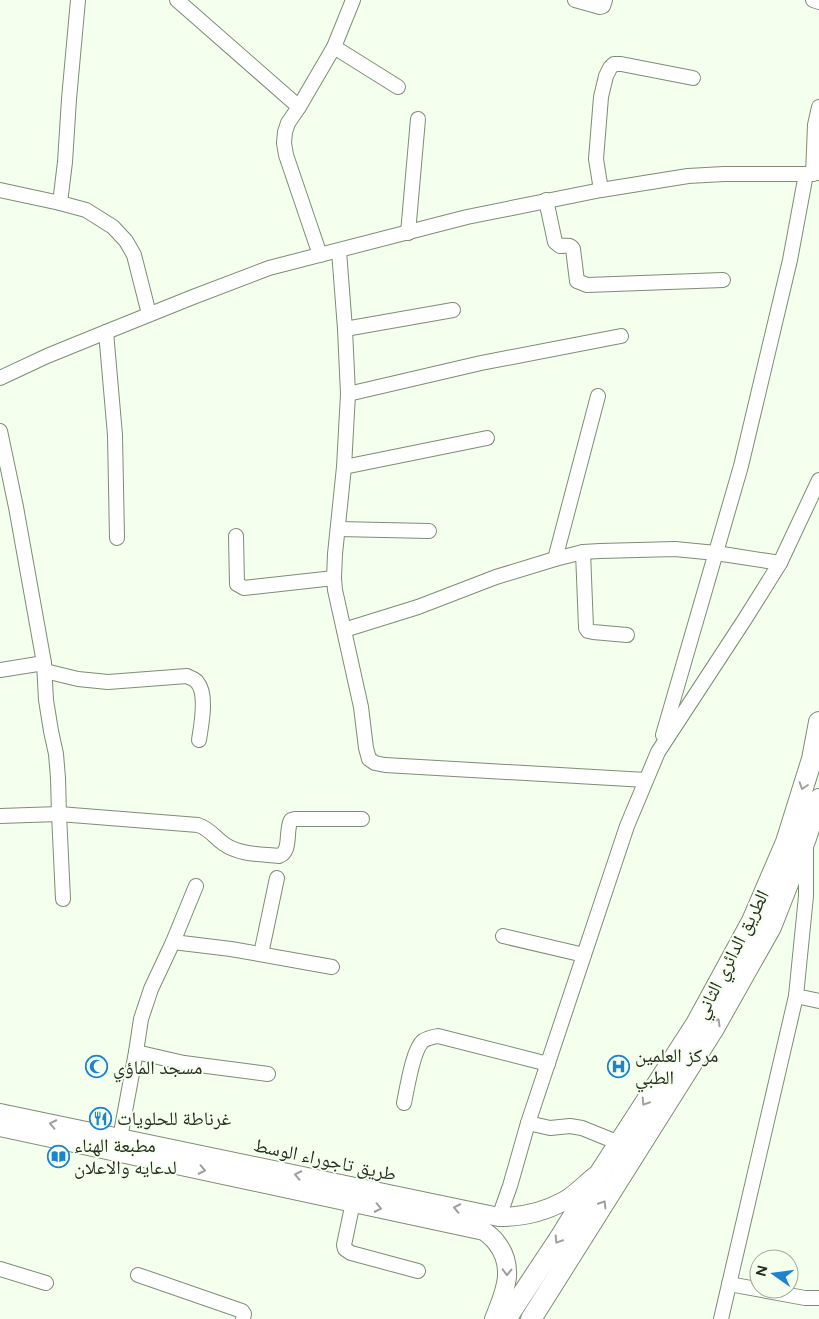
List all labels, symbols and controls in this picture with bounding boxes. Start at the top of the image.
one-way arrow [799,782,809,790]
street label: الطريق الدائري الثاني [689,886,777,1024]
one-way arrow [711,1018,721,1027]
place label: مركز العلمين الطبي [635,1044,718,1093]
hospital icon: مركز العلمين الطبي [607,1054,631,1078]
mosque icon: مسجد الماؤي [85,1055,109,1079]
place label: مسجد الماؤي [113,1056,202,1083]
one-way arrow [642,1097,651,1106]
restaurant icon: غرناطة للحلويات [89,1106,113,1130]
place label: غرناطة للحلويات [117,1107,231,1130]
one-way arrow [48,1119,57,1130]
street label: طريق تاجوراء الوسط [251,1133,398,1186]
place label: مطبعة الهناء لدعايه والاعلان [74,1134,177,1179]
library icon: مطبعة الهناء لدعايه والاعلان [46,1144,70,1168]
one-way arrow [197,1164,206,1175]
one-way arrow [293,1170,302,1181]
one-way arrow [597,1200,607,1209]
one-way arrow [373,1202,382,1213]
one-way arrow [452,1203,461,1214]
one-way arrow [555,1234,564,1243]
north arrow [749,1249,799,1299]
text: N [752,1264,771,1278]
one-way arrow [501,1268,512,1276]

